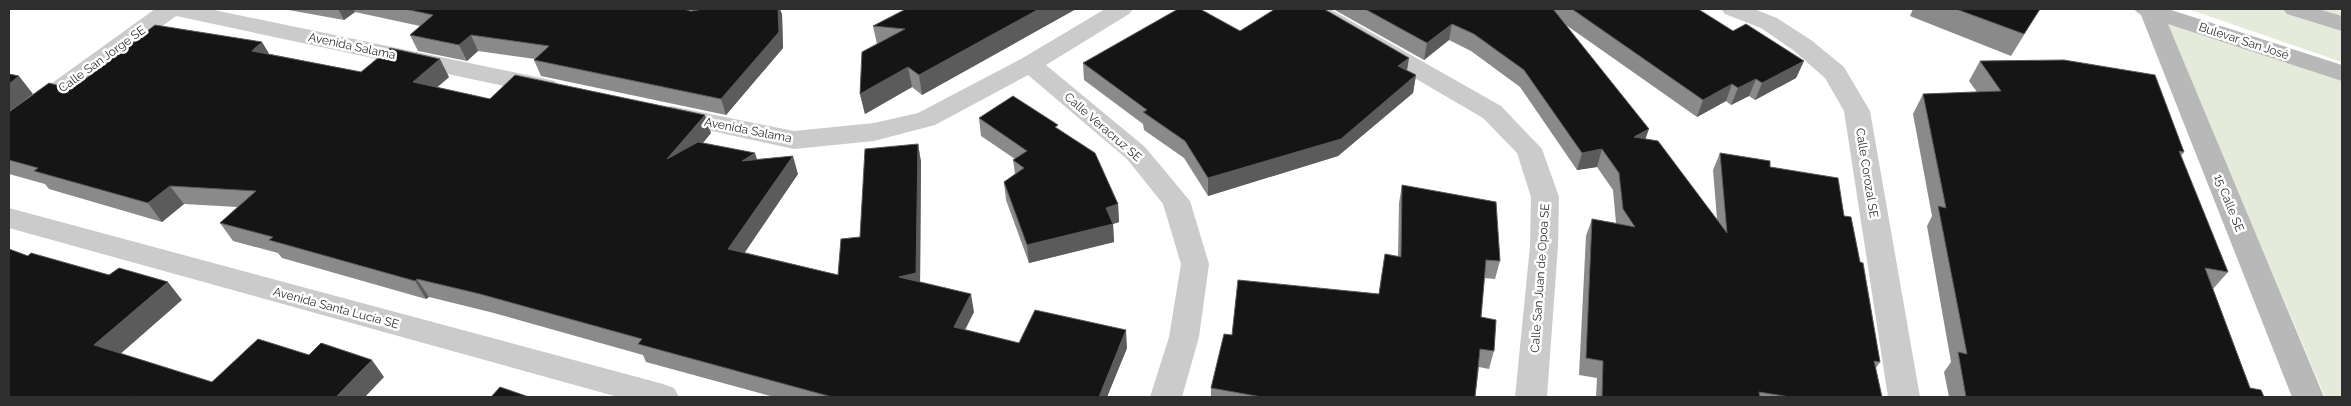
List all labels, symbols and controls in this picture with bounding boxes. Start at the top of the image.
street label: Bulevar San José [2197,20,2291,62]
street label: Calle San Jorge SE [56,23,148,95]
street label: Avenida Salama [307,30,397,62]
street label: Calle Veracruz SE [1062,90,1144,164]
street label: Avenida Salama [703,115,793,145]
street label: Calle Corozal SE [1853,127,1881,219]
street label: 15 Calle SE [2211,172,2247,234]
street label: Calle San Juan de Opoa SE [1528,203,1552,353]
street label: Avenida Santa Lucía SE [272,284,400,332]

